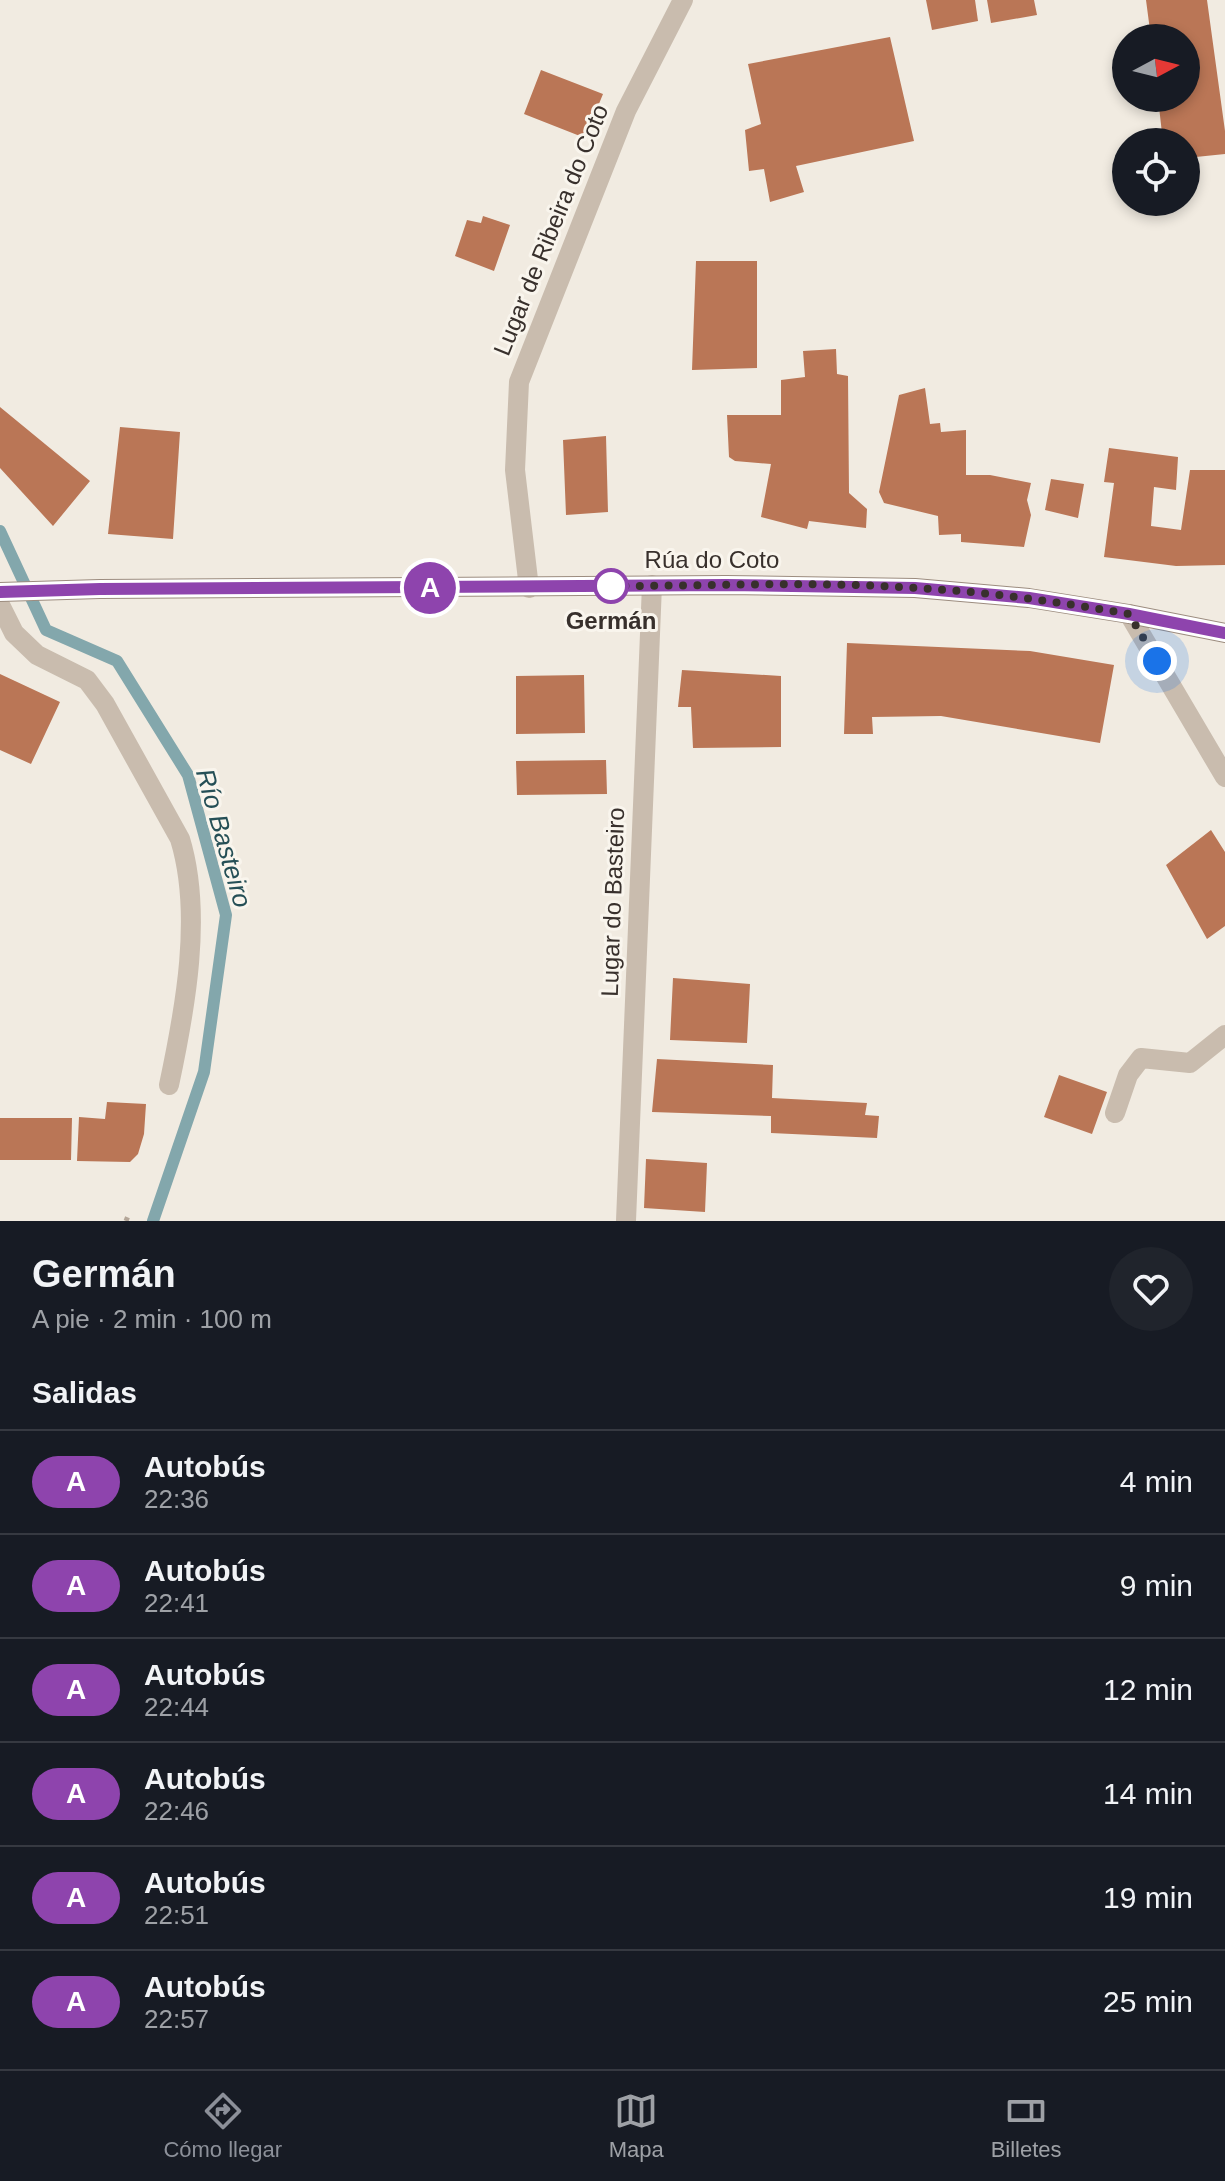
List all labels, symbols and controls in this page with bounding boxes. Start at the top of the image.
north arrow [1112,24,1200,112]
map controls [1112,24,1200,216]
street label: Lugar de Ribeira do Coto [488,100,613,359]
button: locate [1112,128,1200,216]
street label: Rúa do Coto [645,546,779,573]
line badge: A [404,562,456,614]
marker: Germán [594,569,628,603]
text: A [420,572,440,603]
place label: Germán [566,607,656,634]
your location [1137,641,1177,681]
water label: Río Basteiro [190,765,258,911]
street label: Lugar do Basteiro [596,807,629,997]
button: heart [1109,1247,1193,1331]
text: Germán [32,1253,176,1295]
text: A pie · 2 min · 100 m [32,1304,272,1334]
text: Salidas [32,1376,137,1409]
text: Autobús [144,1450,266,1483]
text: 4 min [1120,1465,1193,1498]
text: A [66,1466,86,1497]
text: 22:36 [144,1484,209,1514]
text: Autobús [144,1554,266,1587]
text: 9 min [1120,1569,1193,1602]
text: A [66,1570,86,1601]
text: 22:41 [144,1588,209,1618]
text: Autobús [144,1658,266,1691]
text: 12 min [1103,1673,1193,1706]
text: A [66,1674,86,1705]
text: 22:44 [144,1692,209,1722]
text: Autobús [144,1762,266,1795]
text: 14 min [1103,1777,1193,1810]
text: A [66,1778,86,1809]
text: 22:46 [144,1796,209,1826]
text: Autobús [144,1866,266,1899]
text: 19 min [1103,1881,1193,1914]
text: A [66,1882,86,1913]
text: 22:51 [144,1900,209,1930]
text: Autobús [144,1970,266,2003]
text: 25 min [1103,1985,1193,2018]
text: A [66,1986,86,2017]
text: 22:57 [144,2004,209,2034]
tab: Cómo llegar [163,2089,282,2163]
tab: Mapa [609,2089,664,2163]
tab: Billetes [991,2089,1062,2163]

